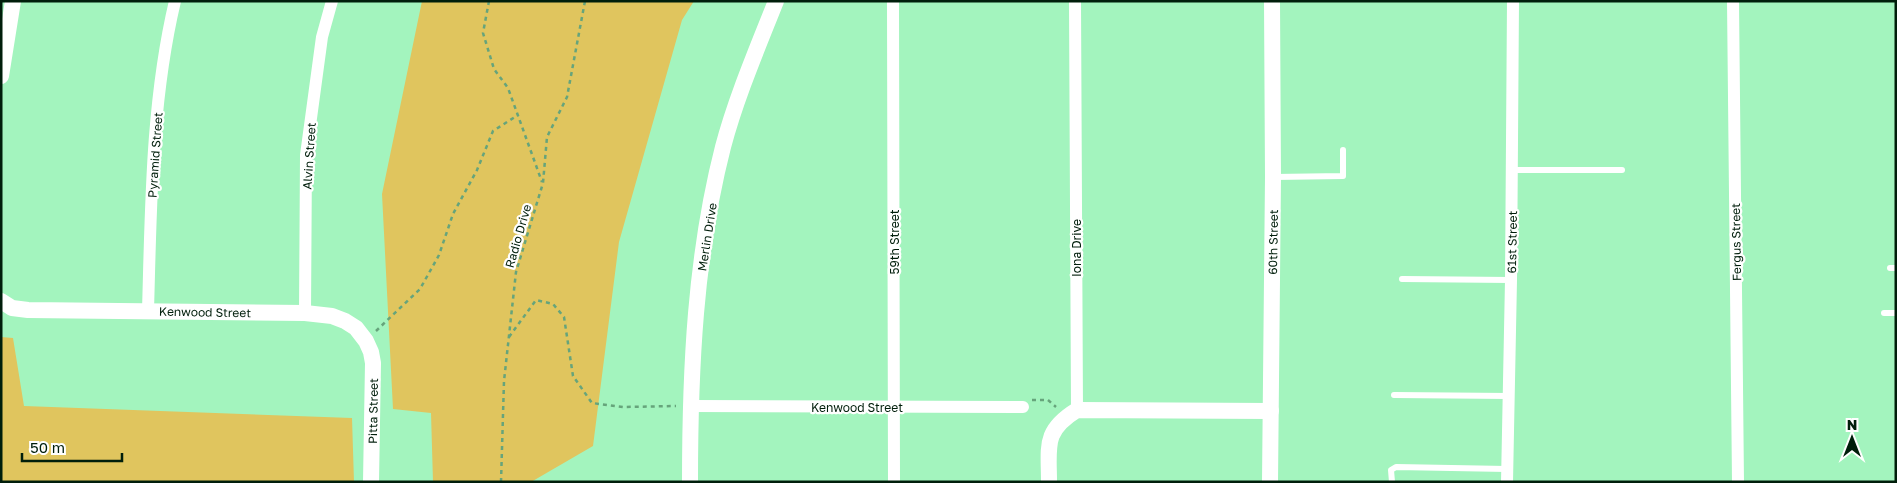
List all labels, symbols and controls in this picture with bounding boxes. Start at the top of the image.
street label: Pyramid Street [145,111,165,198]
street label: Alvin Street [299,122,319,190]
street label: Radio Drive [502,202,534,269]
street label: Merlin Drive [694,202,720,272]
street label: Fergus Street [1728,203,1744,281]
street label: 59th Street [887,209,902,274]
street label: 60th Street [1265,209,1281,275]
street label: 61st Street [1504,210,1520,274]
street label: Iona Drive [1069,219,1084,277]
street label: Kenwood Street [159,304,251,320]
street label: Pitta Street [365,378,381,444]
street label: Kenwood Street [811,400,903,415]
north arrow [1827,413,1877,463]
text: N [1847,416,1857,433]
scale bar [22,430,122,462]
text: 50 m [30,438,65,456]

